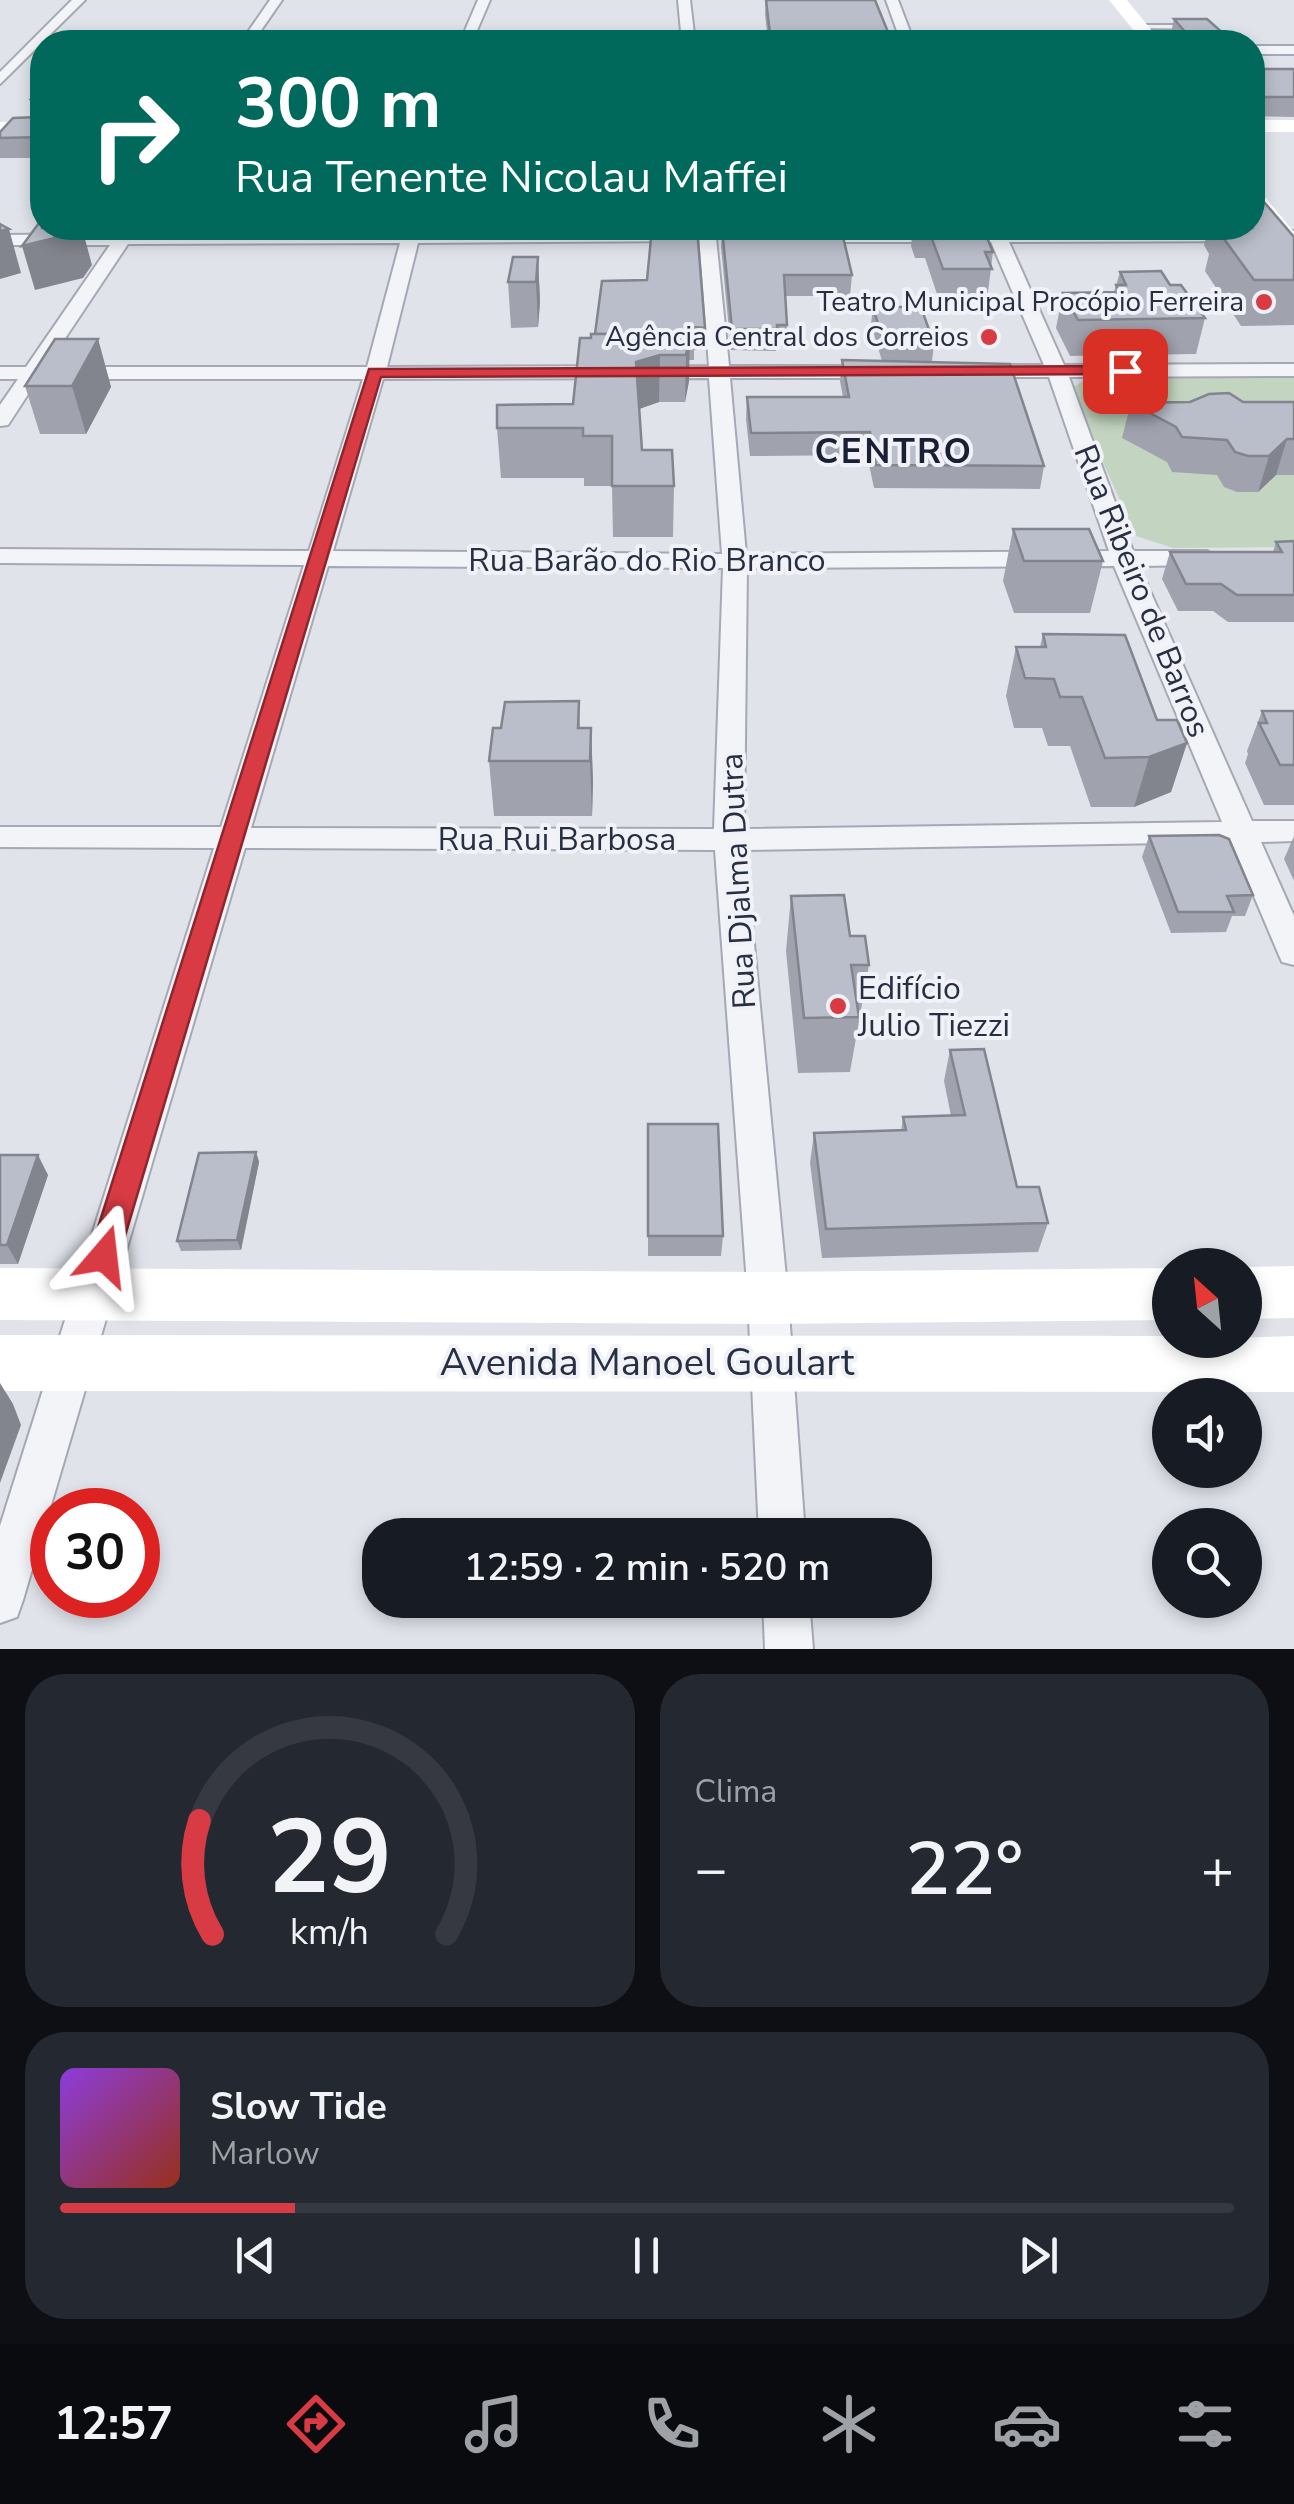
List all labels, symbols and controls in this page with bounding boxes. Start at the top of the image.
text: 300 m [235,56,441,152]
icon: right [70,70,200,200]
text: Rua Tenente Nicolau Maffei [235,147,788,208]
place label: Teatro Municipal Procópio Ferreira [817,283,1244,321]
marker: Teatro Municipal Procópio Ferreira [1253,291,1275,313]
place label: Agência Central dos Correios [605,318,969,356]
marker: Agência Central dos Correios [978,326,1000,348]
pin [1083,329,1168,414]
icon: arrive [1098,344,1153,399]
district label: CENTRO [815,428,973,475]
street label: Rua Ribeiro de Barros [1064,438,1220,744]
street label: Rua Barão do Rio Branco [468,539,826,582]
street label: Rua Djalma Dutra [710,752,766,1010]
street label: Rua Rui Barbosa [438,818,676,861]
place label: Edifício Julio Tiezzi [857,967,1010,1047]
marker: Edifício Julio Tiezzi [827,995,849,1017]
position arrow [52,1204,156,1308]
north arrow [1152,1248,1262,1358]
map controls [1152,1248,1262,1618]
street label: Avenida Manoel Goulart [440,1337,855,1388]
button: sound [1152,1378,1262,1488]
speed limit sign: 30 [30,1488,160,1618]
button: search [1152,1508,1262,1618]
text: 12:59 · 2 min · 520 m [464,1542,830,1593]
text: Clima [695,1770,777,1813]
text: 29 [267,1787,392,1929]
text: 22° [905,1818,1023,1920]
text: − [695,1832,728,1907]
text: + [1201,1832,1234,1907]
text: km/h [290,1908,369,1957]
text: Slow Tide [210,2081,387,2132]
text: Marlow [210,2132,320,2175]
icon: previous [228,2228,283,2283]
icon: pause [619,2228,674,2283]
icon: next [1011,2228,1066,2283]
icon: directions [281,2389,351,2459]
icon: music [459,2389,529,2459]
icon: phone [637,2389,707,2459]
icon: climate [814,2389,884,2459]
icon: car [992,2389,1062,2459]
icon: filters [1170,2389,1240,2459]
text: 12:57 [54,2394,173,2455]

